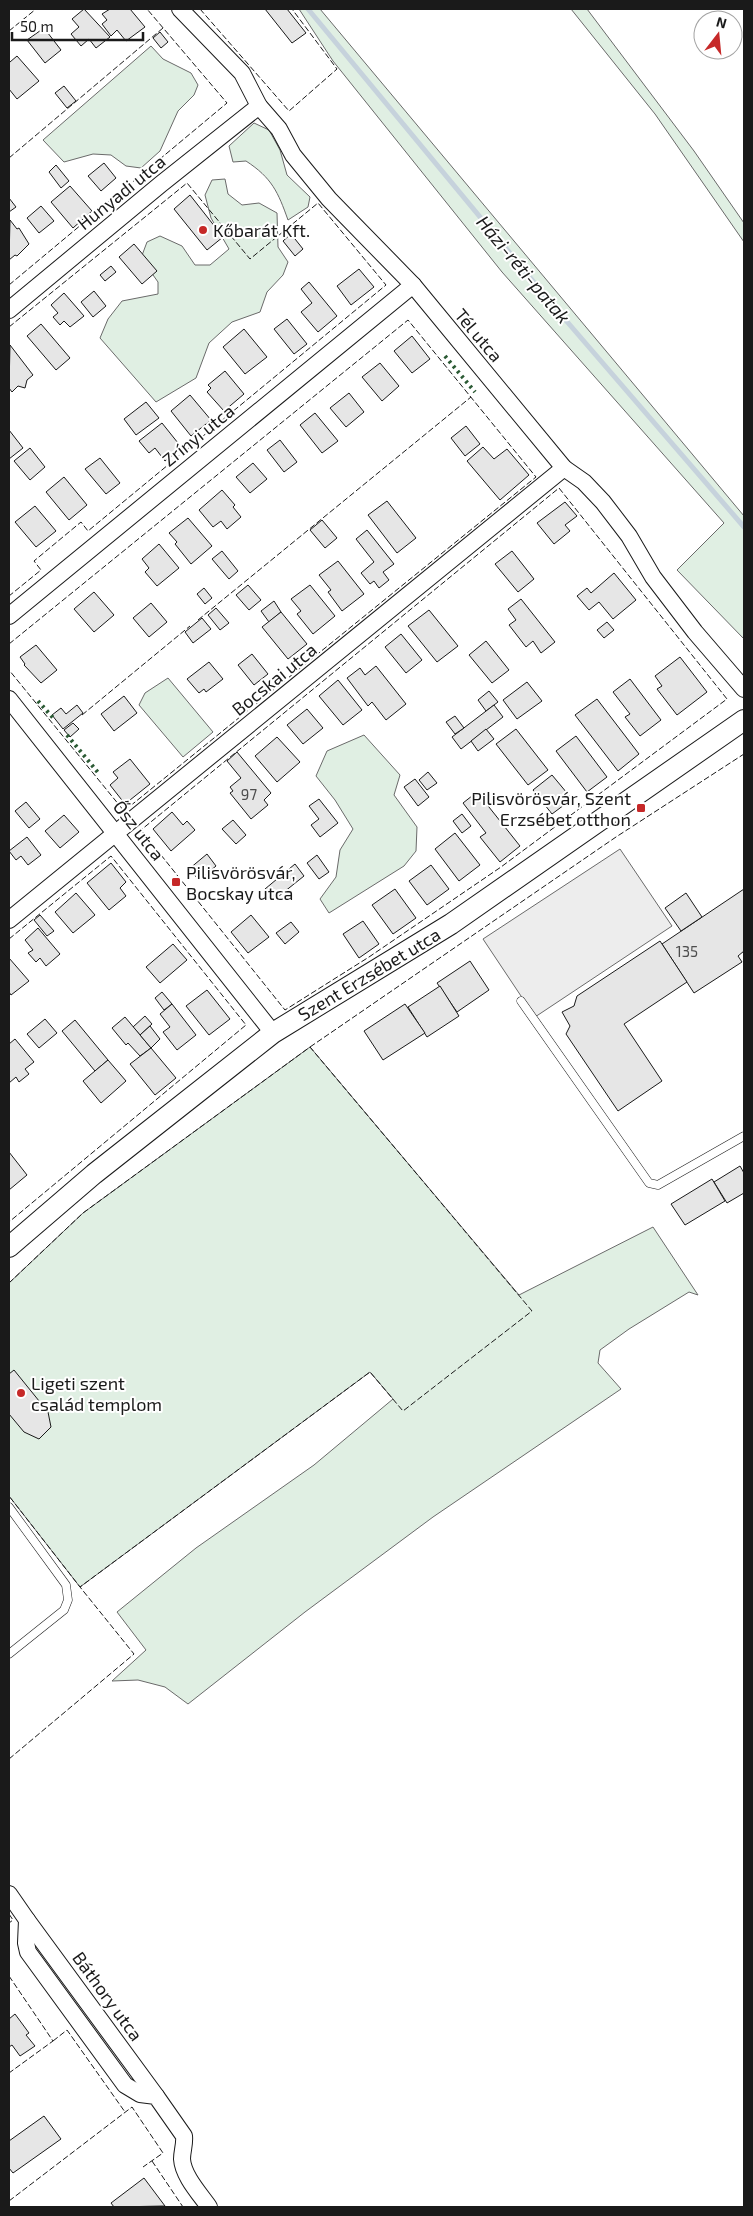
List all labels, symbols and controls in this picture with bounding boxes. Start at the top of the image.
scale bar [12,10,144,42]
north arrow [693,10,743,60]
text: N [715,12,729,32]
text: 50 m [20,17,54,35]
street label: Hunyadi utca [73,150,169,234]
water label: Házi-réti-patak [472,210,576,328]
place label: Kőbarát Kft. [213,219,310,241]
marker: Kőbarát Kft. [197,224,209,236]
street label: Tél utca [450,304,508,366]
street label: Zrínyi utca [158,399,238,471]
street label: Bocskai utca [227,638,321,720]
house number: 97 [241,785,257,803]
place label: Pilisvörösvár, Szent Erzsébet otthon [471,787,631,830]
street label: Ősz utca [109,796,169,864]
marker: Pilisvörösvár, Szent Erzsébet otthon [635,802,647,814]
place label: Pilisvörösvár, Bocskay utca [186,861,296,904]
marker: Pilisvörösvár, Bocskay utca [170,876,182,888]
street label: Szent Erzsébet utca [294,923,444,1025]
house number: 135 [676,942,698,960]
place label: Ligeti szent család templom [31,1372,162,1415]
marker: Ligeti szent család templom [15,1387,27,1399]
street label: Báthory utca [68,1947,148,2045]

